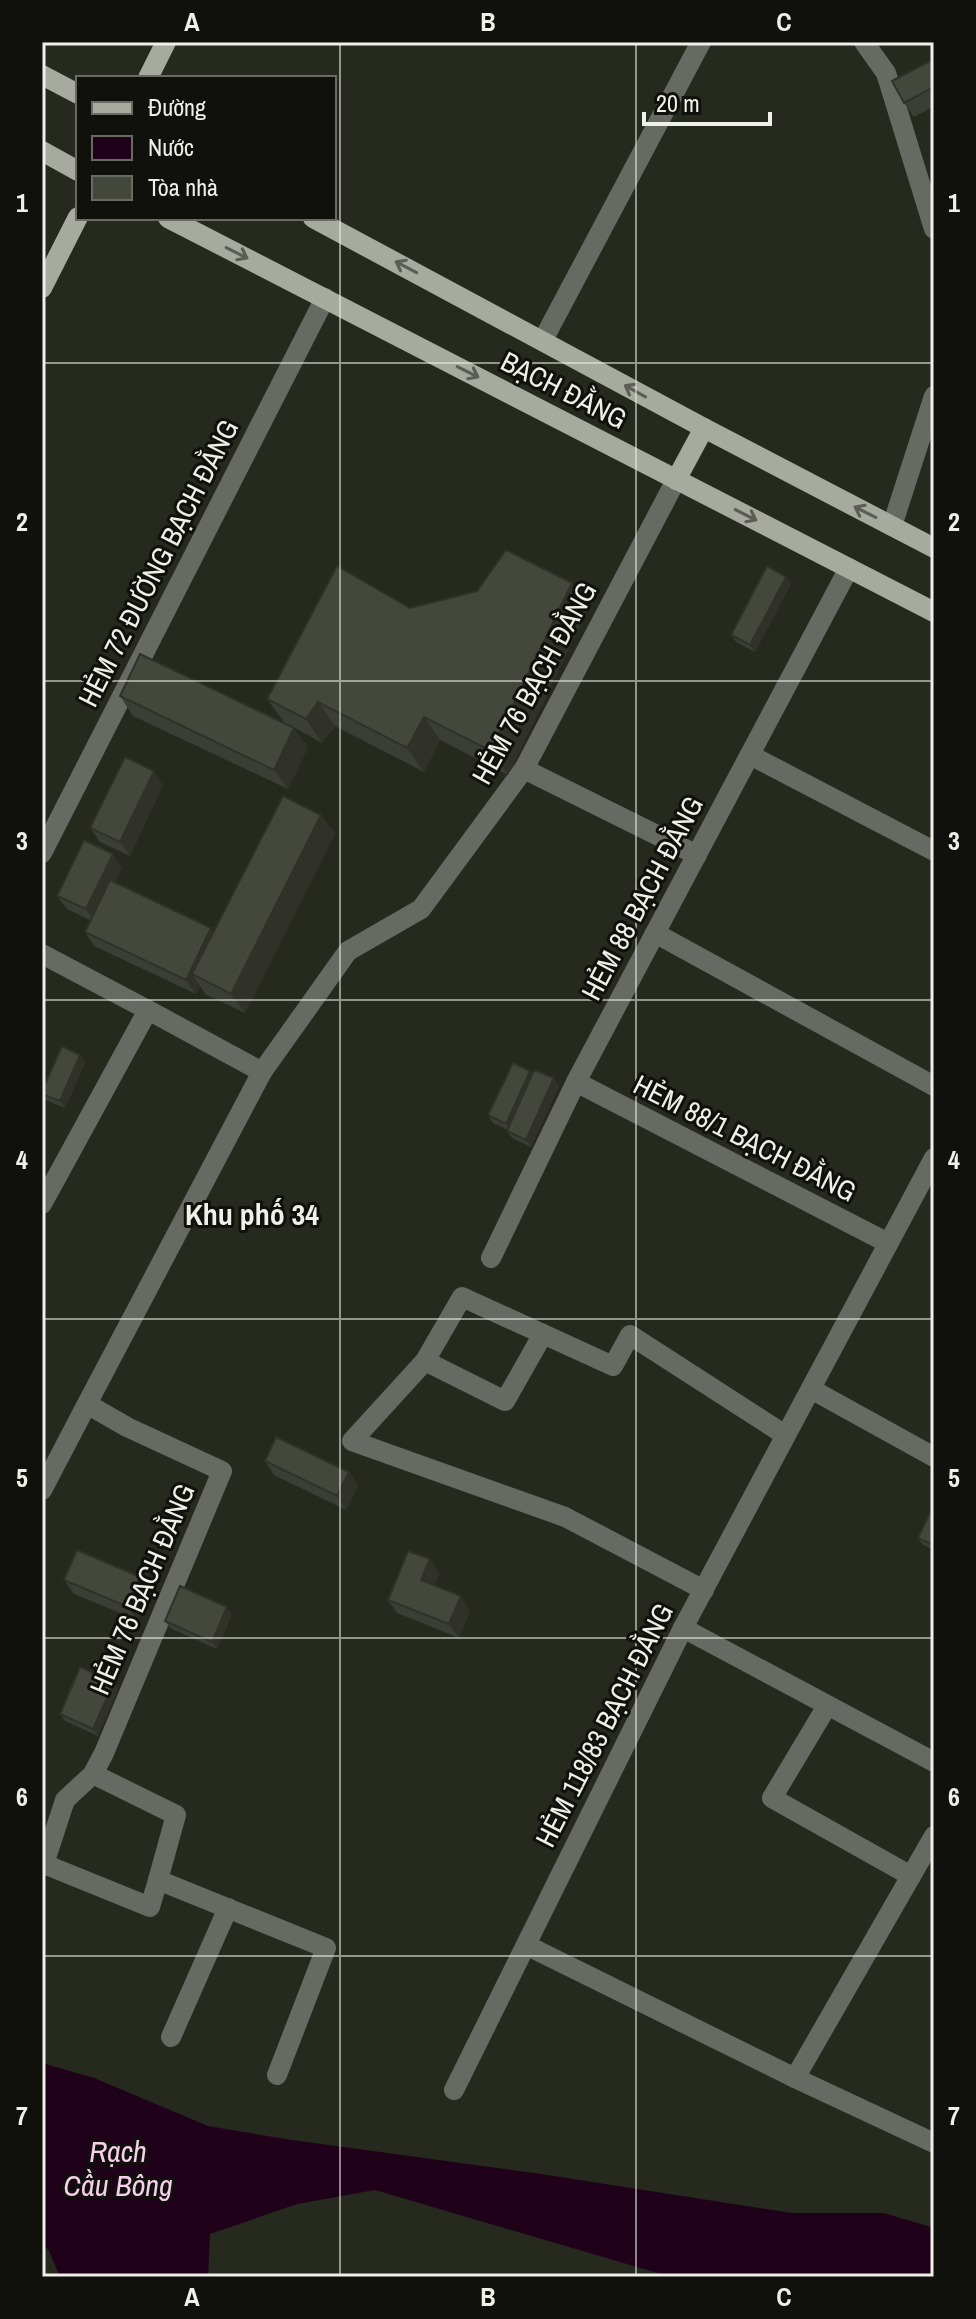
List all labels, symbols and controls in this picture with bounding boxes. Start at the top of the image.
text: A [184,4,200,39]
text: B [480,4,496,39]
text: C [776,4,792,39]
legend [76,76,336,220]
scale bar [644,76,770,126]
text: 20 m [656,87,700,119]
text: Đường [148,91,206,123]
text: Nước [148,131,194,163]
text: Tòa nhà [148,171,218,203]
text: 1 [16,185,28,220]
text: 1 [948,185,960,220]
one-way arrow [225,246,249,262]
one-way arrow [395,259,419,275]
street label: BẠCH ĐẰNG [495,342,633,438]
one-way arrow [456,365,480,381]
one-way arrow [624,382,647,398]
street label: HẺM 72 ĐƯỜNG BẠCH ĐẰNG [69,413,247,713]
one-way arrow [853,503,877,519]
text: 2 [16,504,28,539]
text: 2 [948,504,960,539]
one-way arrow [733,508,757,524]
street label: HẺM 76 BẠCH ĐẰNG [463,575,605,791]
street label: HẺM 88 BẠCH ĐẰNG [572,789,712,1007]
text: 3 [16,823,28,858]
text: 3 [948,823,960,858]
street label: HẺM 88/1 BẠCH ĐẰNG [627,1065,863,1211]
text: 4 [16,1142,28,1177]
text: 4 [948,1142,960,1177]
district label: Khu phố 34 [185,1194,319,1234]
text: 5 [16,1460,28,1495]
text: 5 [948,1460,960,1495]
street label: HẺM 76 BẠCH ĐẰNG [80,1478,204,1700]
street label: HẺM 118/83 BẠCH ĐẰNG [526,1597,682,1853]
text: 6 [16,1779,28,1814]
text: 6 [948,1779,960,1814]
text: 7 [16,2098,28,2133]
text: 7 [948,2098,960,2133]
water label: Rạch Cầu Bông [63,2131,173,2205]
text: A [184,2279,200,2314]
text: B [480,2279,496,2314]
text: C [776,2279,792,2314]

